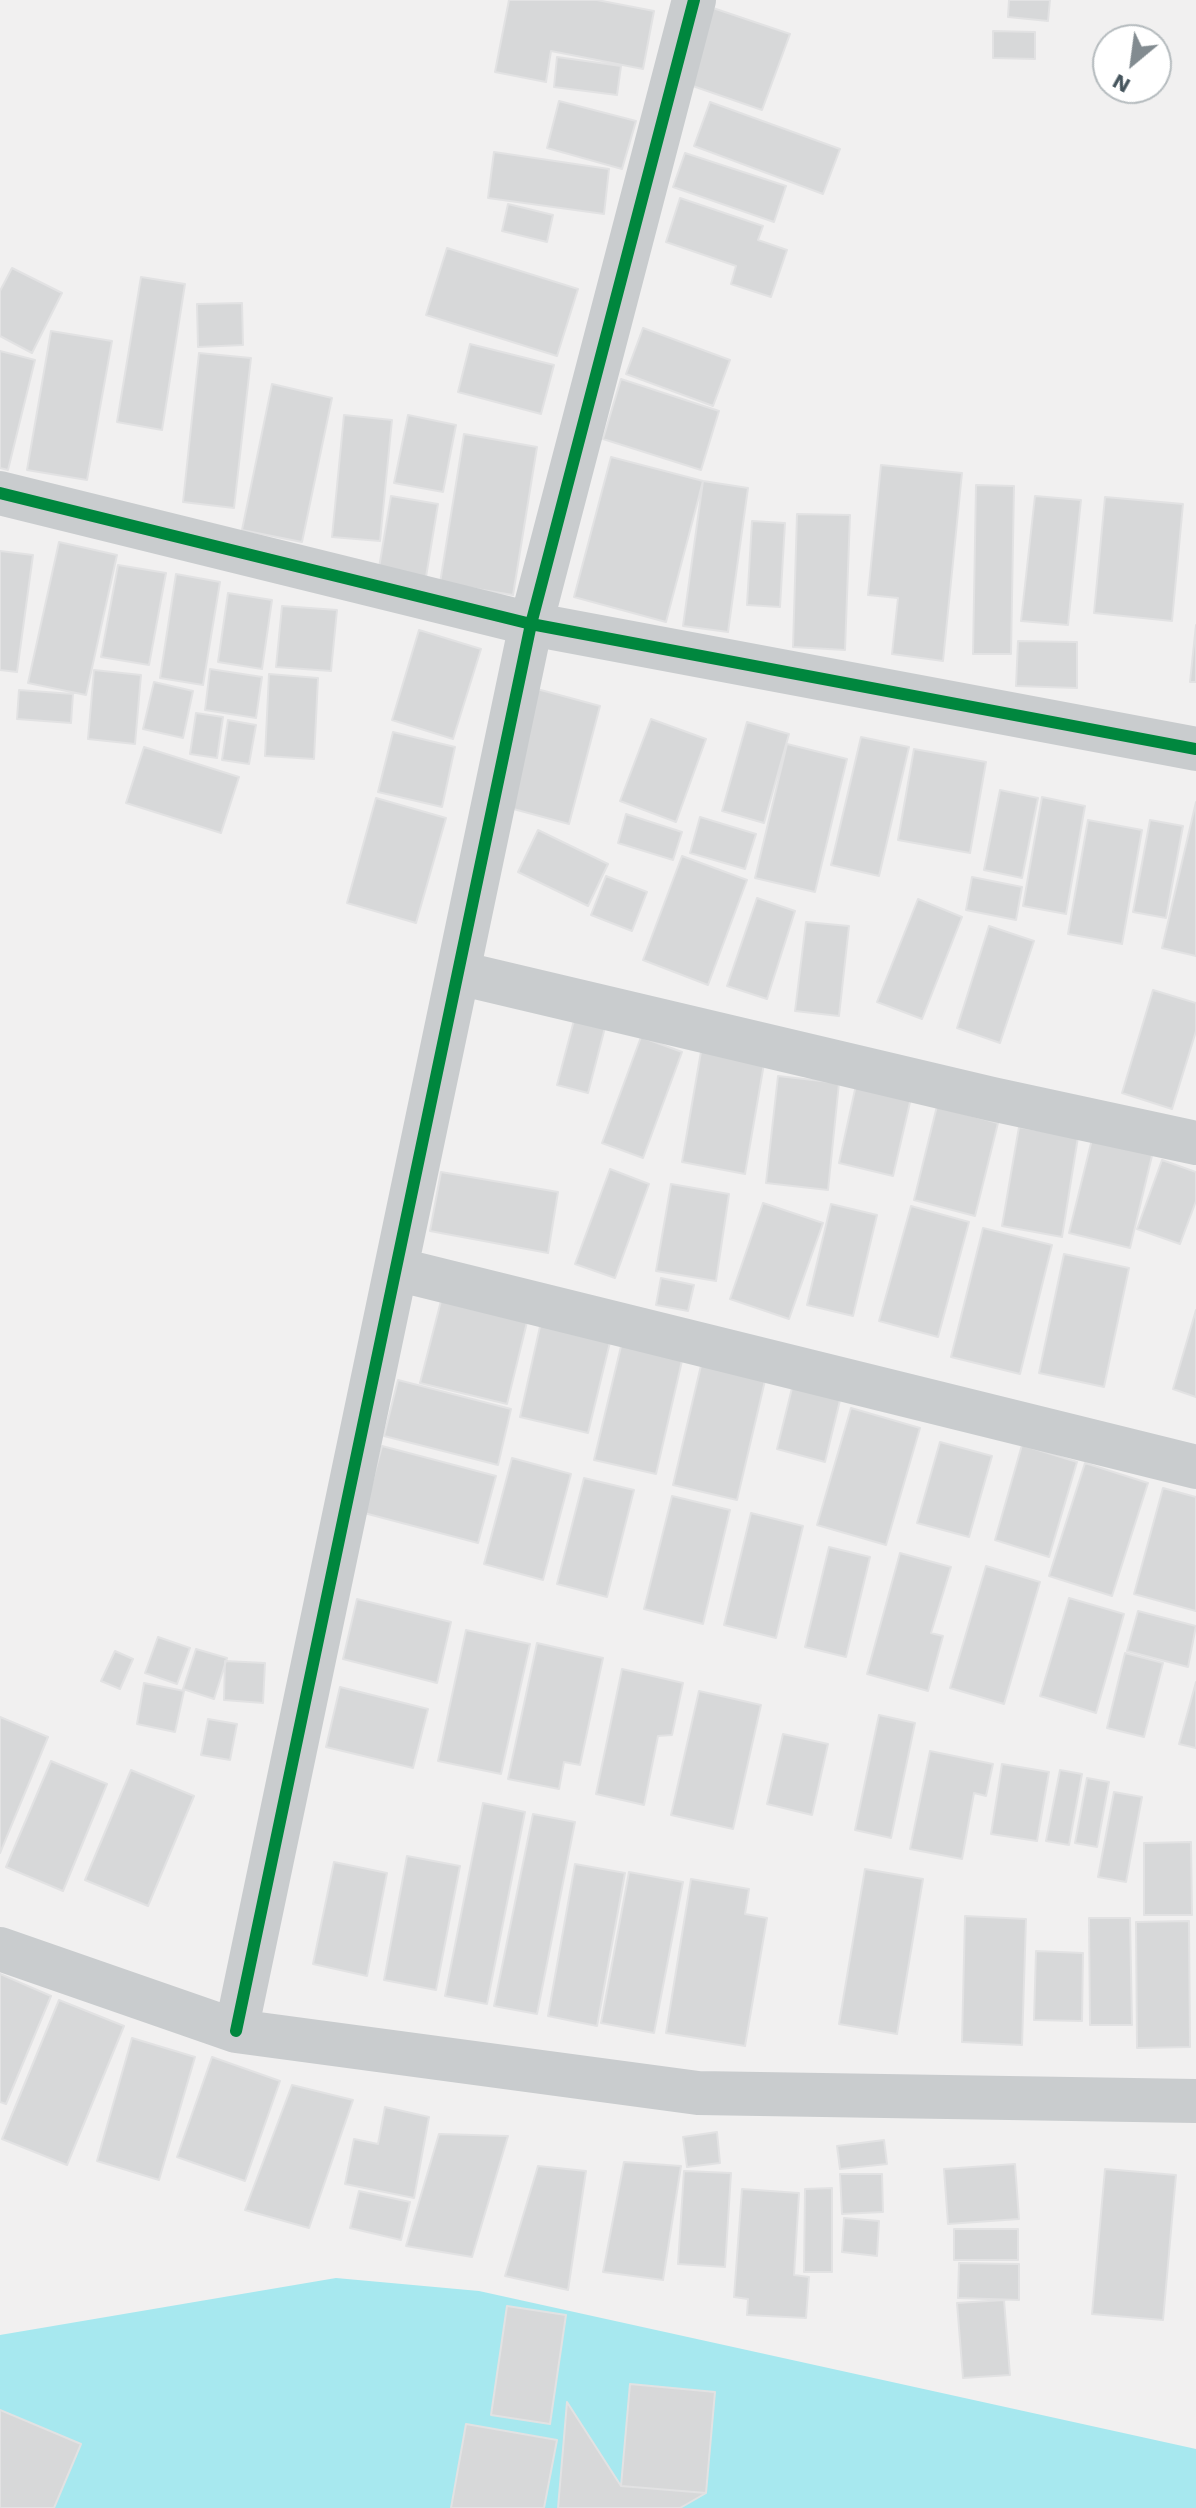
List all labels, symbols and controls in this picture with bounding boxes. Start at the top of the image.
north arrow [1092,24,1172,104]
text: N [1108,69,1134,99]

